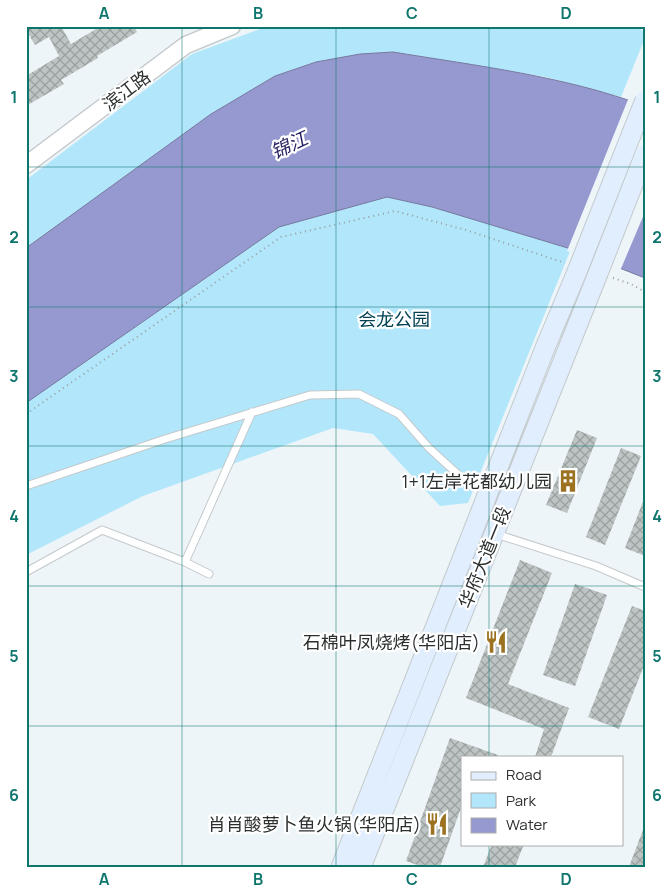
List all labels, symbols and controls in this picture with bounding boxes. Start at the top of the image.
text: A [99,2,110,24]
text: B [253,2,263,24]
text: C [406,2,418,24]
text: D [560,2,572,24]
street label: 滨江路 [97,64,155,116]
text: 1 [10,86,18,108]
text: 1 [653,86,661,108]
water label: 锦江 [266,124,314,165]
text: 2 [9,226,19,248]
text: 2 [652,226,662,248]
park label: 会龙公园 [358,307,430,331]
text: 3 [9,365,19,387]
text: 3 [652,365,662,387]
building icon: 1+1左岸花都幼儿园 [555,468,581,494]
place label: 1+1左岸花都幼儿园 [402,469,552,493]
street label: 华府大道一段 [453,502,515,612]
text: 4 [9,505,19,527]
text: 4 [652,505,662,527]
restaurant icon: 石棉叶凤烧烤(华阳店) [483,629,509,655]
place label: 石棉叶凤烧烤(华阳店) [303,630,480,654]
text: 5 [9,645,19,667]
text: 5 [652,645,662,667]
legend [461,756,624,846]
text: Road [506,764,542,785]
text: 6 [9,784,19,806]
text: 6 [652,784,662,806]
text: Park [506,790,536,811]
restaurant icon: 肖肖酸萝卜鱼火锅(华阳店) [424,811,450,837]
place label: 肖肖酸萝卜鱼火锅(华阳店) [208,812,421,836]
text: Water [506,814,548,835]
text: A [99,868,110,890]
text: B [253,868,263,890]
text: C [406,868,418,890]
text: D [560,868,572,890]

